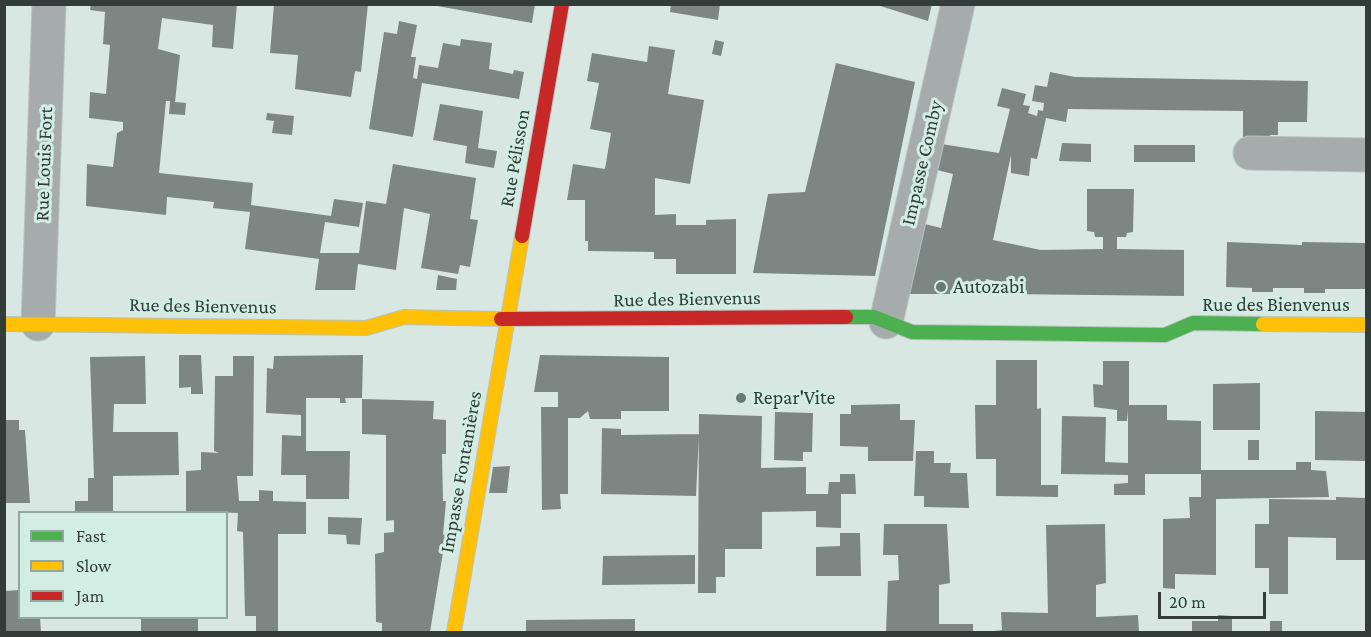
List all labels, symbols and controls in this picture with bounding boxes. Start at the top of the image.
street label: Impasse Comby [896,98,948,228]
street label: Rue Louis Fort [30,106,58,222]
street label: Rue Pélisson [495,107,535,209]
place label: Autozabi [953,275,1024,299]
marker: Autozabi [934,280,948,294]
street label: Rue des Bienvenus [613,286,761,312]
street label: Rue des Bienvenus [129,293,277,319]
street label: Rue des Bienvenus [1202,293,1350,317]
place label: Repar'Vite [753,386,835,410]
street label: Impasse Fontanières [435,389,487,555]
marker: Repar'Vite [734,391,748,405]
legend [18,511,228,619]
text: Fast [76,526,106,546]
text: Slow [76,556,111,576]
scale bar [1161,580,1269,618]
text: Jam [76,586,104,606]
text: 20 m [1169,592,1206,612]

